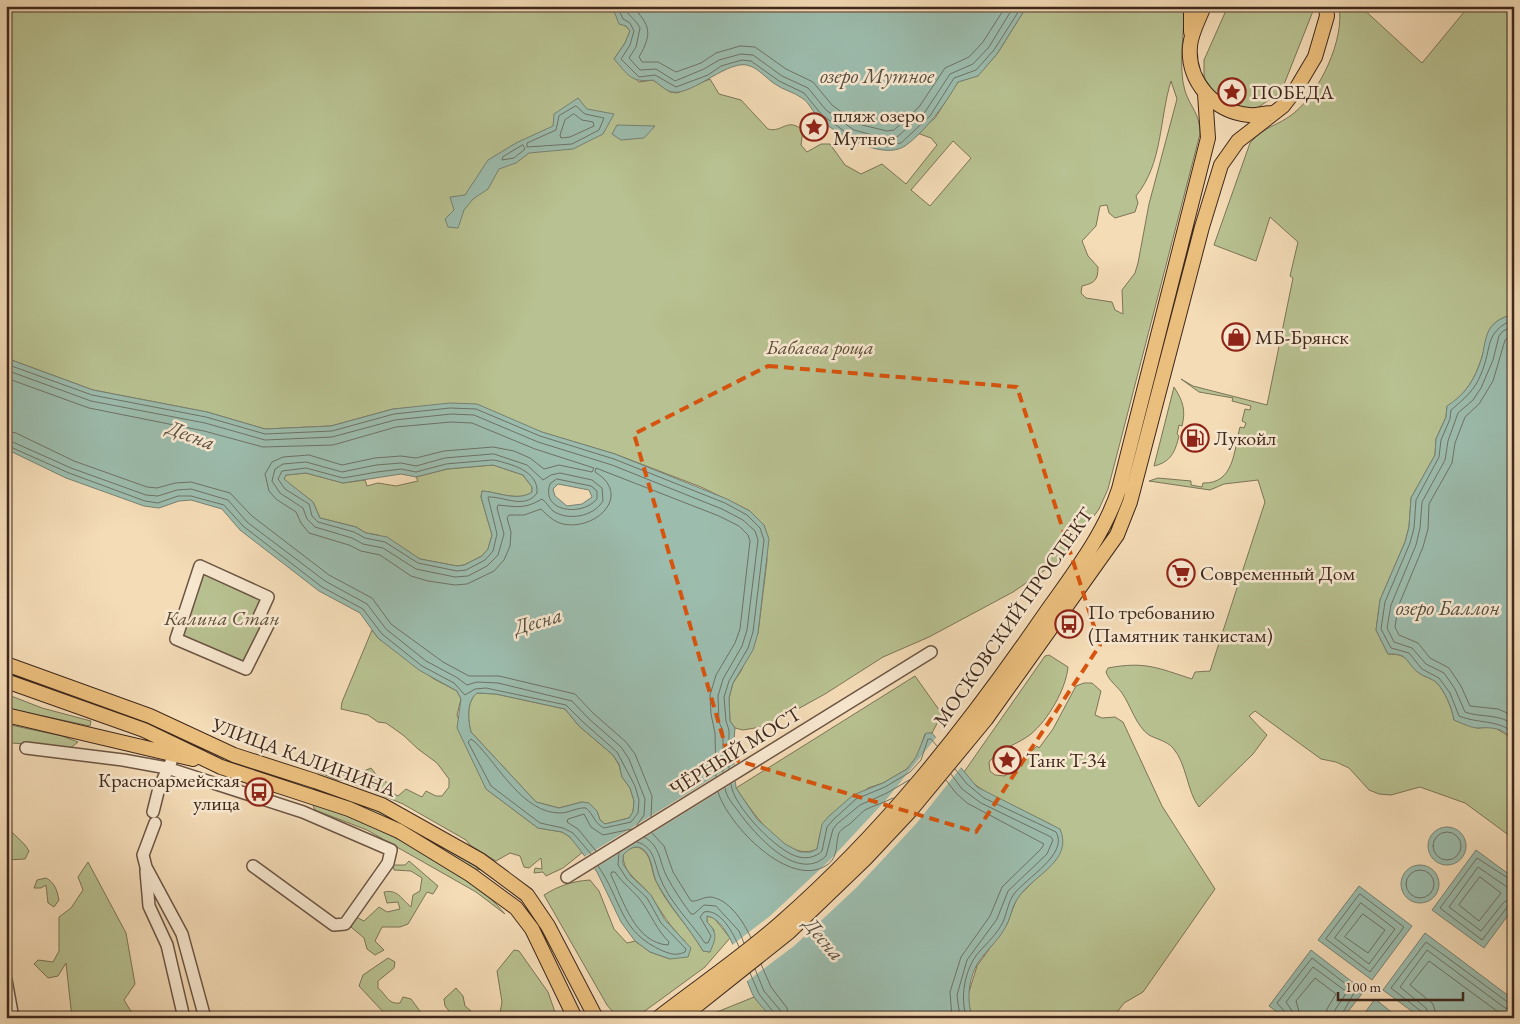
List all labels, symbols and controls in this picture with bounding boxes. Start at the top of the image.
water label: озеро Мутное [820,62,935,89]
place icon: ПОБЕДА [1217,77,1247,107]
place label: ПОБЕДА [1251,79,1334,105]
place label: пляж озеро Мутное [833,102,925,151]
place icon: пляж озеро Мутное [799,112,829,142]
shop icon: МБ-Брянск [1221,322,1251,352]
place label: МБ-Брянск [1255,324,1349,350]
park label: Бабаева роща [765,334,874,360]
water label: Десна [162,412,219,456]
fuel station icon: Лукойл [1180,423,1210,453]
place label: Лукойл [1214,425,1277,451]
street label: МОСКОВСКИЙ ПРОСПЕКТ [927,502,1099,732]
supermarket icon: Современный Дом [1166,558,1196,588]
place label: Современный Дом [1200,560,1355,586]
water label: озеро Баллон [1396,594,1500,621]
place label: По требованию (Памятник танкистам) [1088,599,1273,648]
water label: Десна [509,601,565,641]
park label: Калина Стан [163,605,280,631]
bus stop icon: По требованию (Памятник танкистам) [1054,609,1084,639]
street label: ЧЁРНЫЙ МОСТ [664,700,806,802]
street label: УЛИЦА КАЛИНИНА [207,711,400,803]
place icon: Танк Т-34 [992,745,1022,775]
place label: Танк Т-34 [1026,747,1107,773]
place label: Красноармейская улица [98,767,240,816]
bus stop icon: Красноармейская улица [244,777,274,807]
water label: Десна [797,910,850,966]
scale bar [1338,969,1462,1001]
text: 100 m [1345,977,1382,996]

